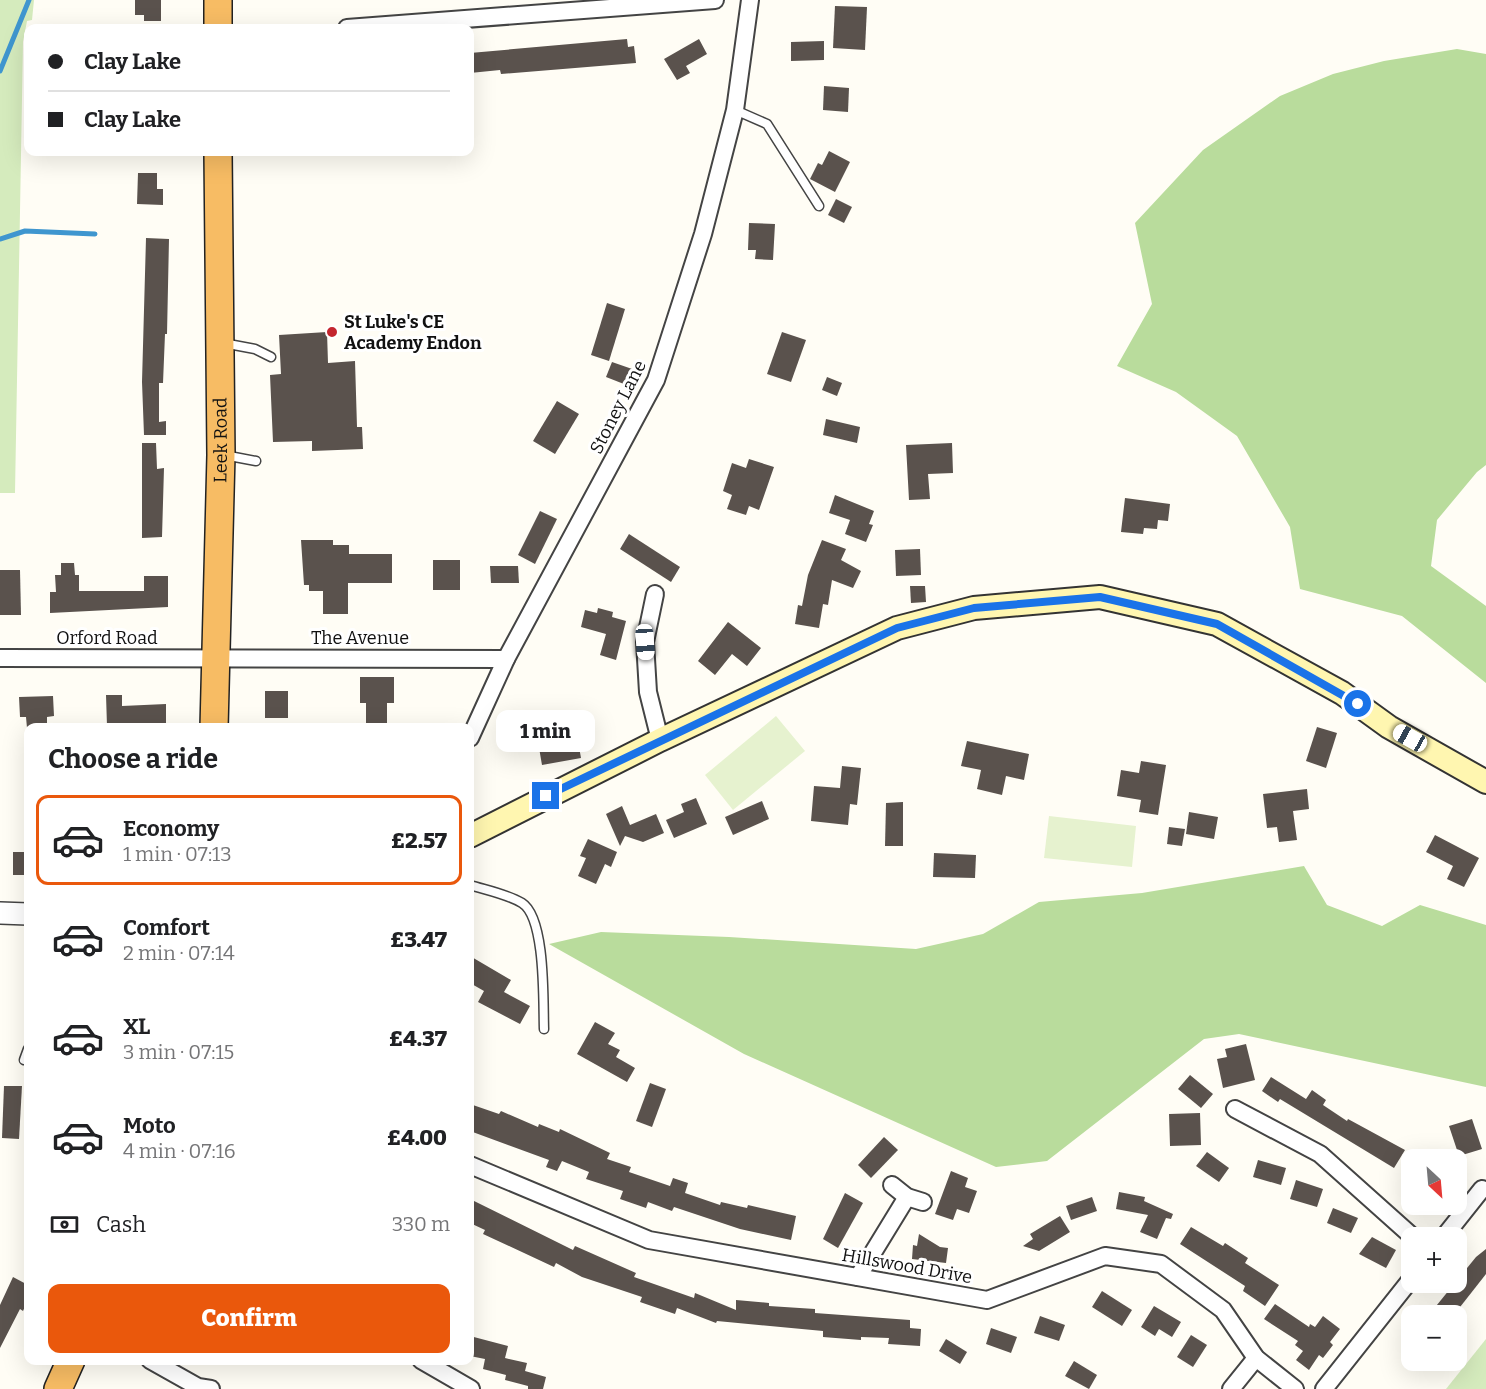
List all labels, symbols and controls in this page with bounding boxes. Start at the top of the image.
text: Clay Lake [84,48,181,75]
text: Clay Lake [84,106,181,133]
place label: St Luke's CE Academy Endon [344,311,482,354]
marker: St Luke's CE Academy Endon [325,325,339,339]
street label: Stoney Lane [585,357,651,457]
street label: Leek Road [209,397,232,483]
car [635,623,655,661]
street label: Orford Road [56,627,158,649]
street label: The Avenue [311,627,409,649]
route start [1344,690,1371,717]
callout: 1 min [496,709,596,751]
text: 1 min [520,719,571,743]
car [1390,721,1430,755]
text: Choose a ride [48,743,218,775]
route end [532,782,559,809]
icon: car [51,813,105,867]
text: Economy [123,815,219,842]
text: £2.57 [391,827,447,854]
text: 1 min · 07:13 [123,842,232,866]
icon: car [51,912,105,966]
text: Comfort [123,914,210,941]
text: £3.47 [390,926,447,953]
text: 2 min · 07:14 [123,941,235,965]
icon: car [51,1011,105,1065]
text: XL [123,1013,150,1040]
text: £4.37 [389,1025,447,1052]
text: 3 min · 07:15 [123,1040,234,1064]
icon: car [51,1110,105,1164]
text: Moto [123,1112,176,1139]
text: £4.00 [387,1124,447,1151]
text: 4 min · 07:16 [123,1139,236,1163]
north arrow [1401,1149,1467,1215]
map controls [1401,1149,1467,1371]
icon: cash [48,1208,81,1241]
text: Cash [96,1211,146,1238]
text: 330 m [392,1212,450,1236]
button: + [1401,1227,1467,1293]
street label: Hillswood Drive [840,1244,974,1288]
button: Confirm [48,1284,450,1353]
button: − [1401,1305,1467,1371]

